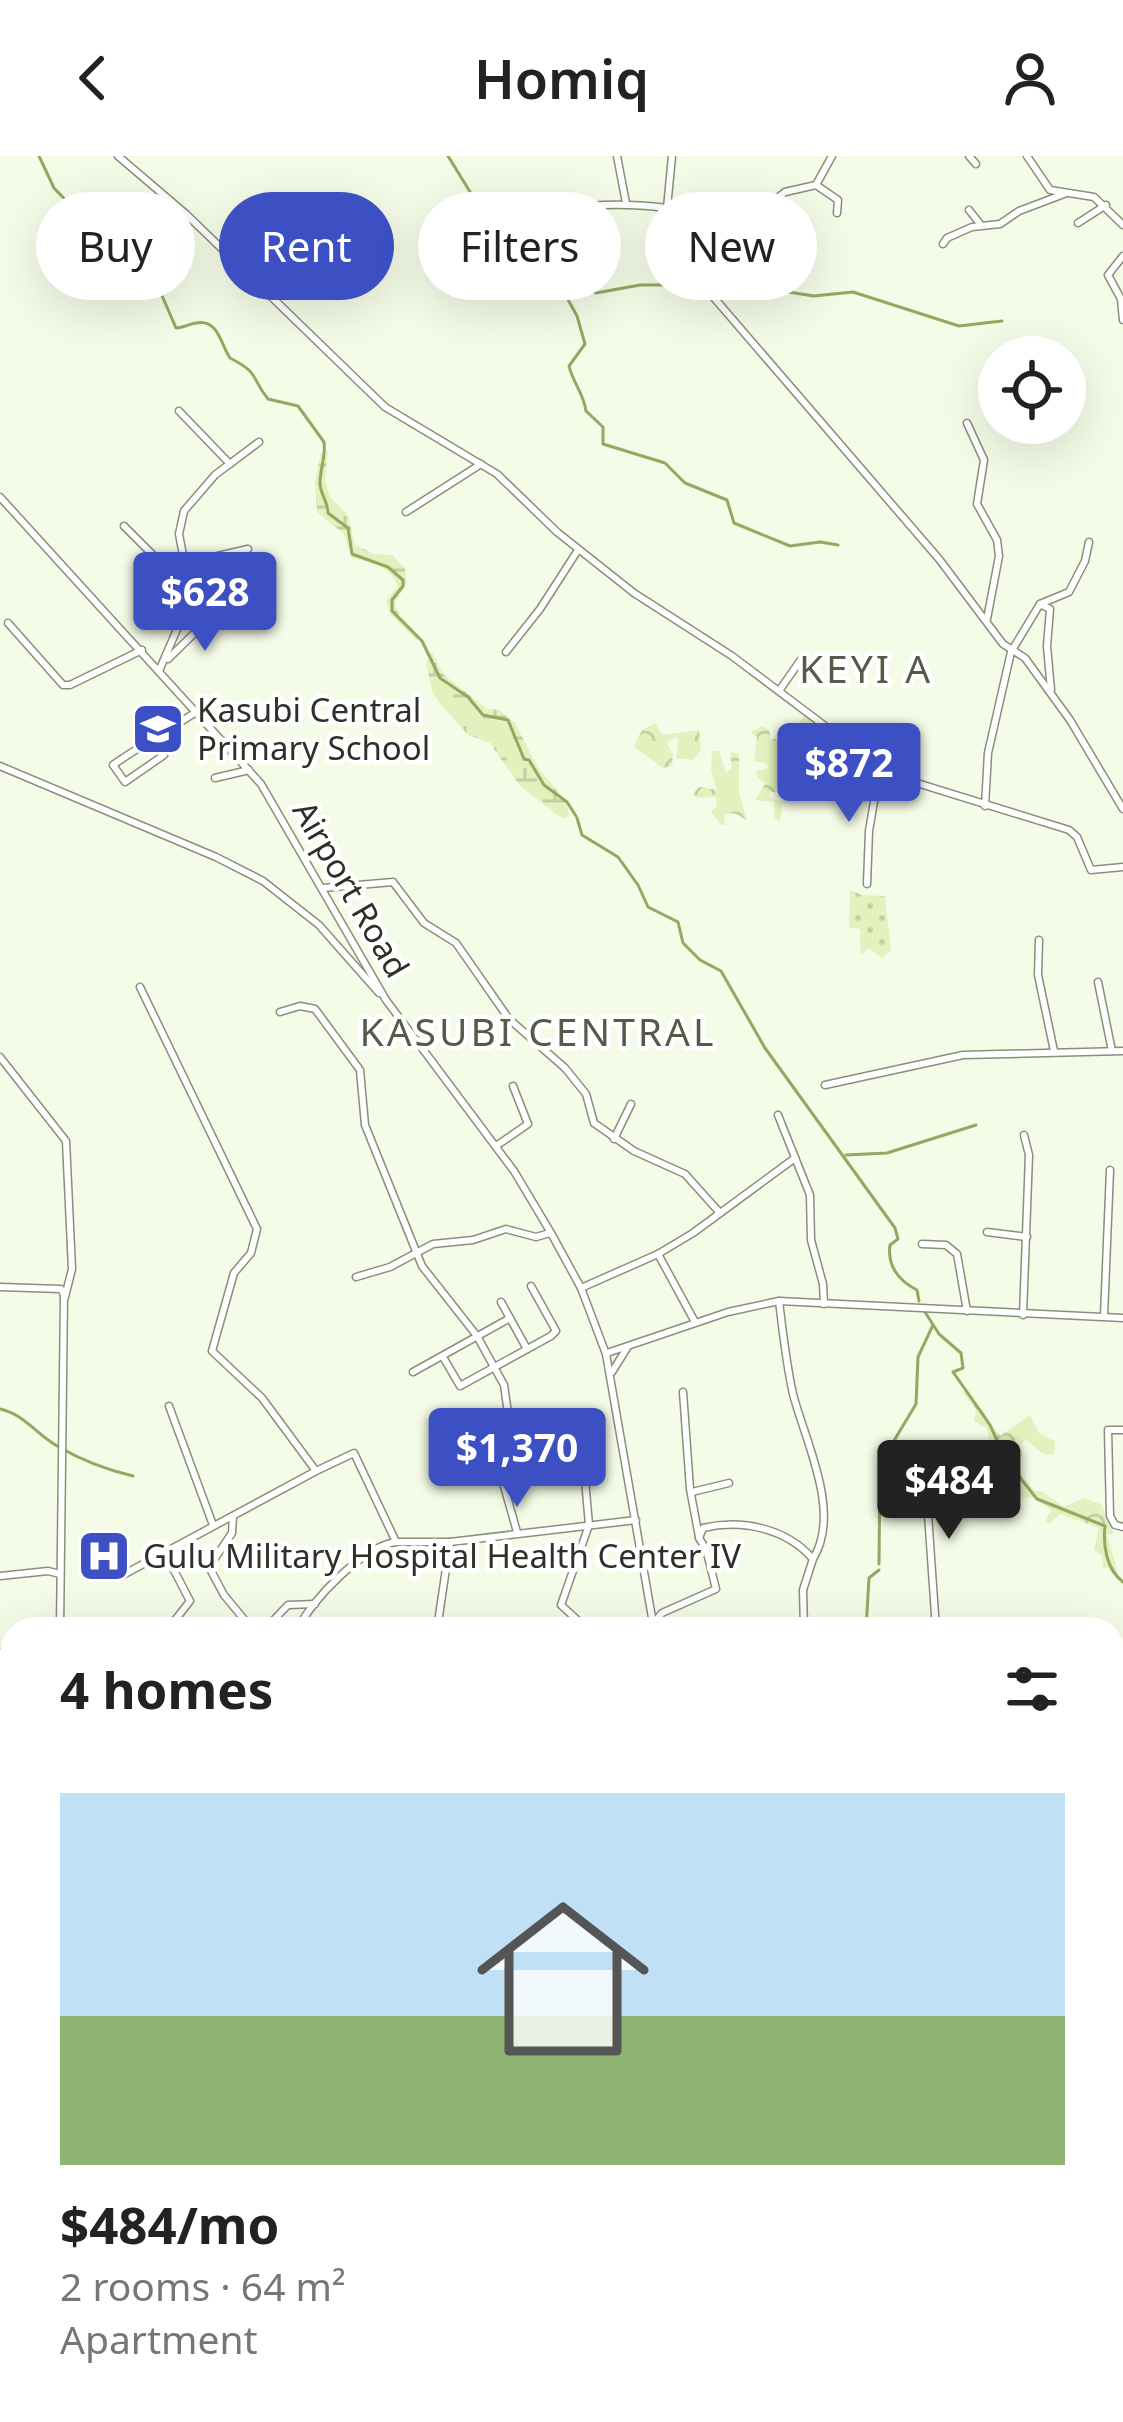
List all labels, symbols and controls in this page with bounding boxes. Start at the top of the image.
text: Homiq [474,41,649,115]
icon: back [60,45,126,111]
icon: person [997,45,1063,111]
chip: Buy [36,192,195,300]
chip: Rent [219,192,394,300]
chip: Filters [418,192,621,300]
chip: New [645,192,817,300]
map controls [978,336,1086,444]
button: locate [978,336,1086,444]
pin: $628 [134,552,276,654]
text: $628 [160,564,250,617]
district label: KEYI A [799,641,933,694]
place label: Kasubi Central Primary School [197,687,430,770]
school or university icon: Kasubi Central Primary School [130,701,186,757]
pin: $872 [778,723,920,825]
text: $872 [804,735,894,788]
street label: Airport Road [283,792,420,985]
district label: KASUBI CENTRAL [360,1004,716,1057]
pin: $1,370 [419,1408,615,1510]
text: $1,370 [456,1420,578,1473]
pin: $484 [878,1440,1020,1542]
text: $484 [904,1452,994,1505]
hospital icon: Gulu Military Hospital Health Center IV [76,1528,132,1584]
place label: Gulu Military Hospital Health Center IV [143,1533,741,1578]
text: 4 homes [60,1654,273,1724]
icon: filters [999,1656,1065,1722]
icon: home [455,1871,671,2087]
text: $484/mo [60,2189,279,2259]
text: 2 rooms · 64 m² [60,2259,346,2312]
text: Apartment [60,2312,258,2365]

